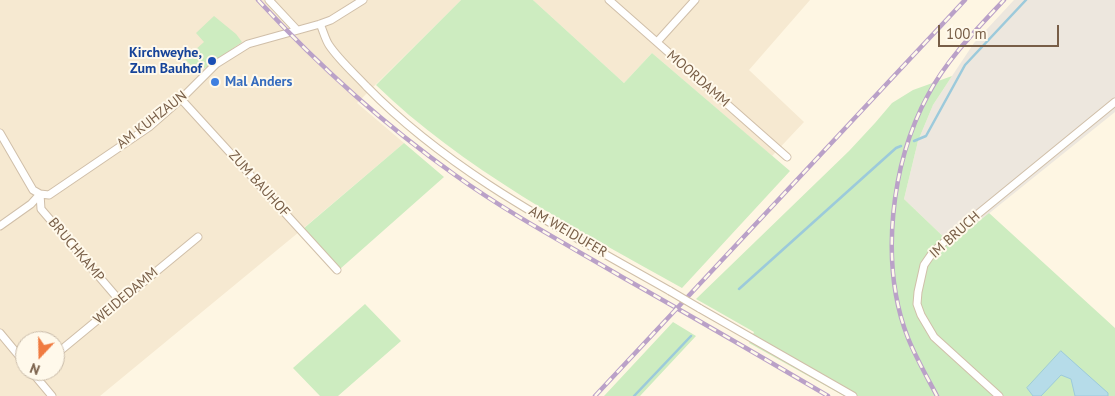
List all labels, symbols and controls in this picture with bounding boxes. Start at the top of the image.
scale bar [940,15,1061,47]
text: 100 m [946,24,987,43]
place label: Kirchweyhe, Zum Bauhof [129,45,202,78]
street label: MOORDAMM [663,47,733,111]
marker: Kirchweyhe, Zum Bauhof [206,55,218,67]
place label: Mal Anders [225,74,292,90]
marker: Mal Anders [209,76,221,88]
street label: AM KUHZAUN [114,87,190,153]
street label: ZUM BAUHOF [225,147,293,221]
street label: AM WEIDUFER [526,203,610,261]
street label: IM BRUCH [926,208,984,262]
street label: BRUCHKAMP [44,215,108,285]
street label: WEIDEDAMM [90,264,162,328]
north arrow [15,331,65,381]
text: N [27,359,43,379]

